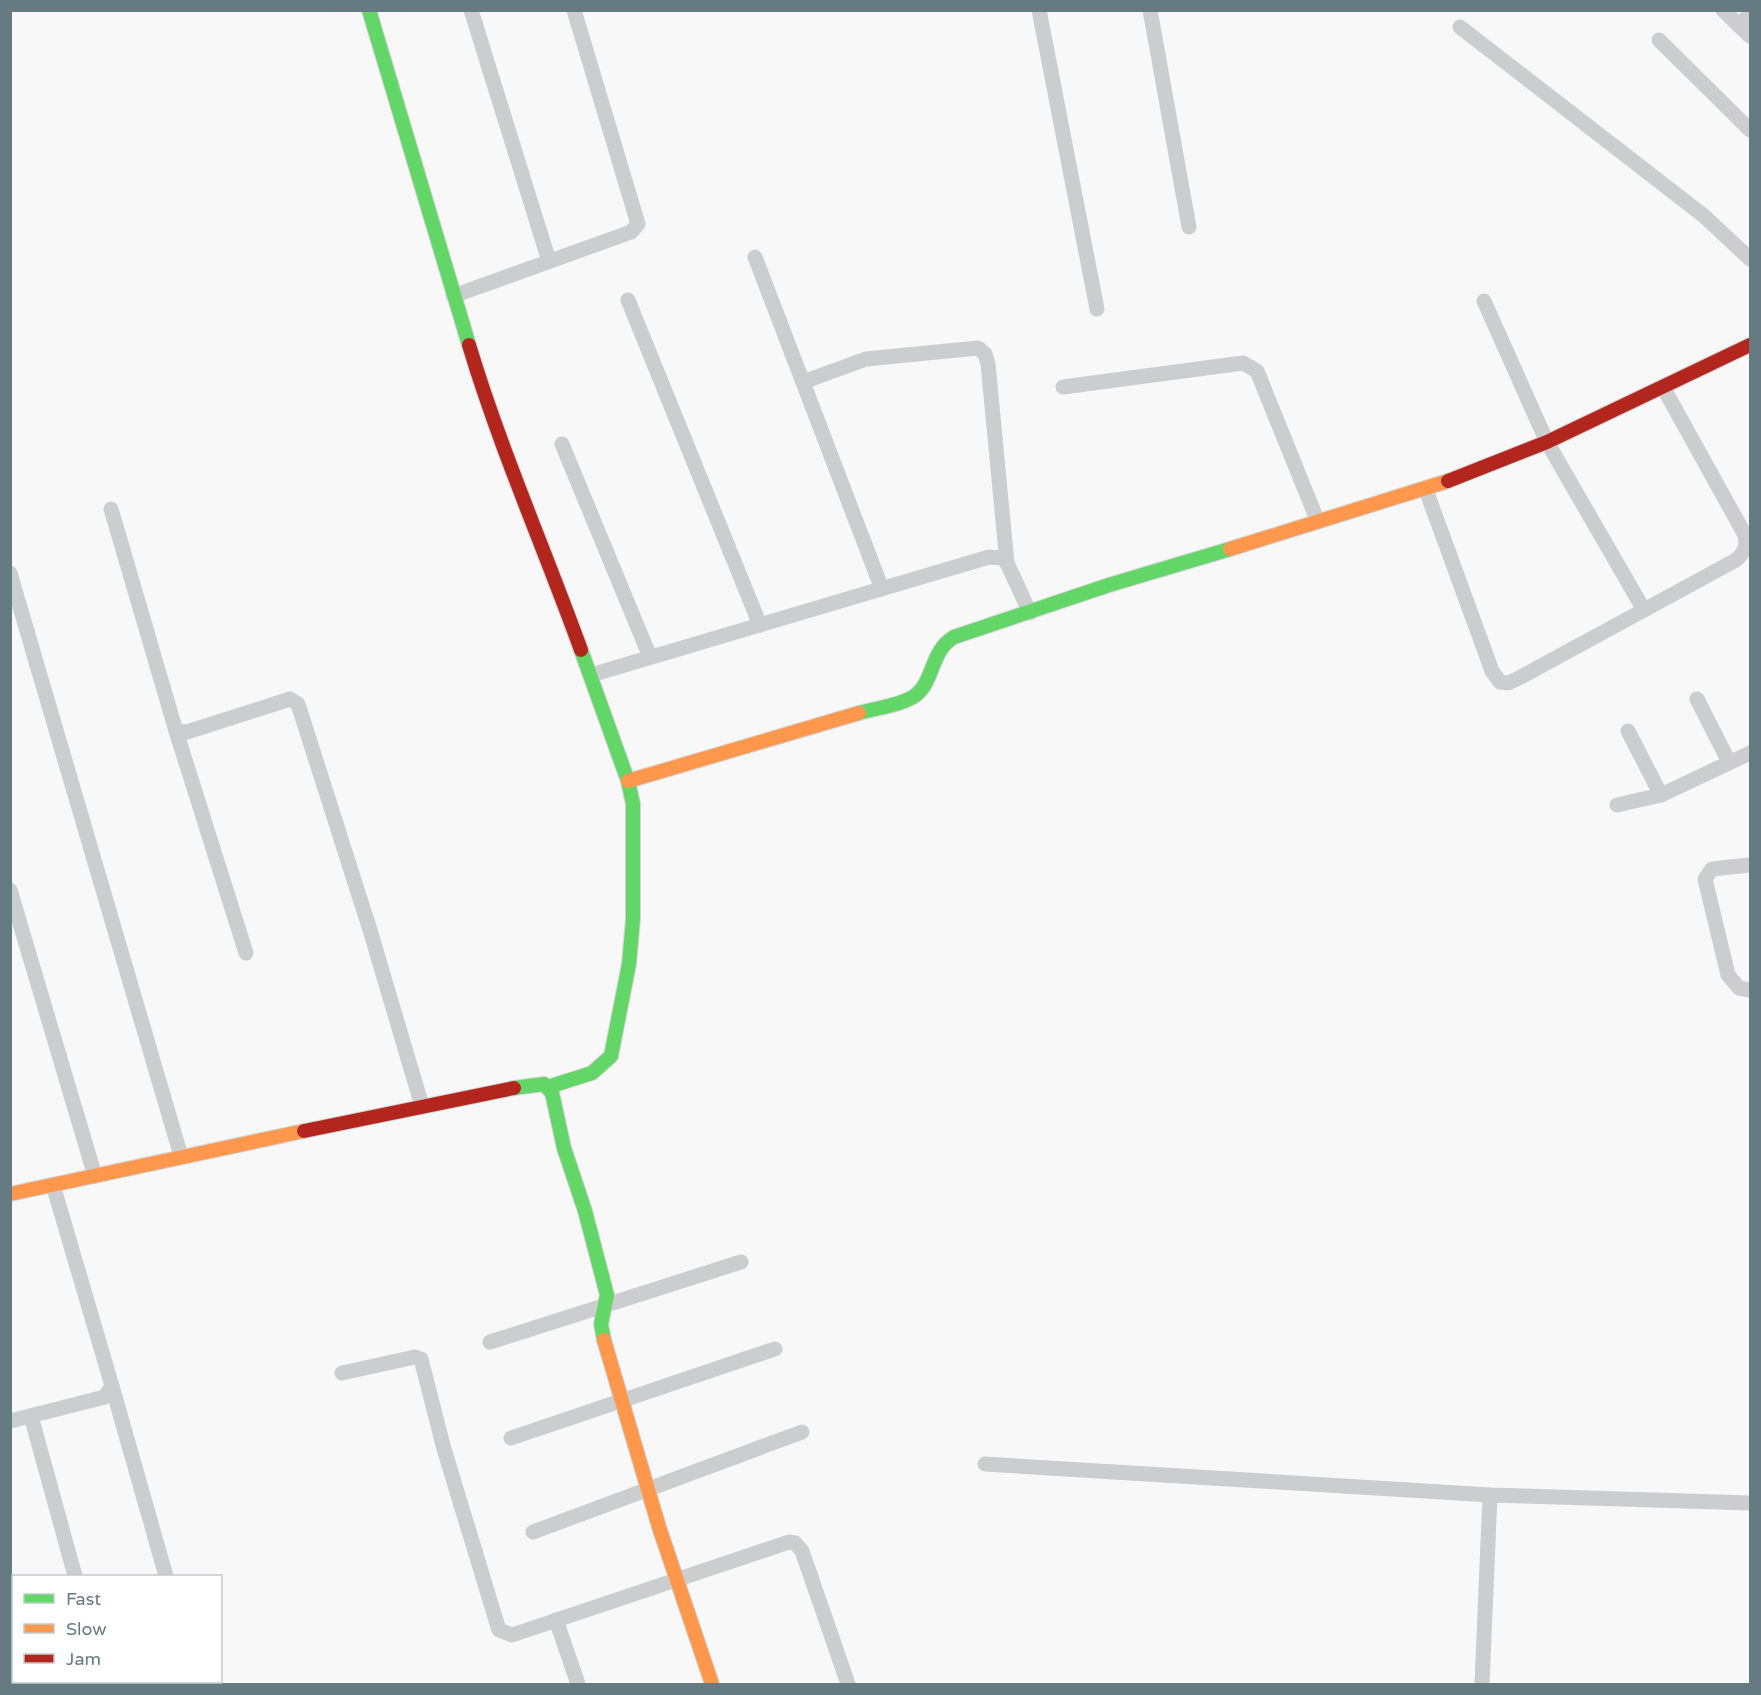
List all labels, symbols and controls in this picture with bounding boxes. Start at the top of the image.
legend [12,1575,222,1683]
text: Fast [66,1588,101,1610]
text: Slow [66,1618,107,1640]
text: Jam [66,1648,101,1670]

